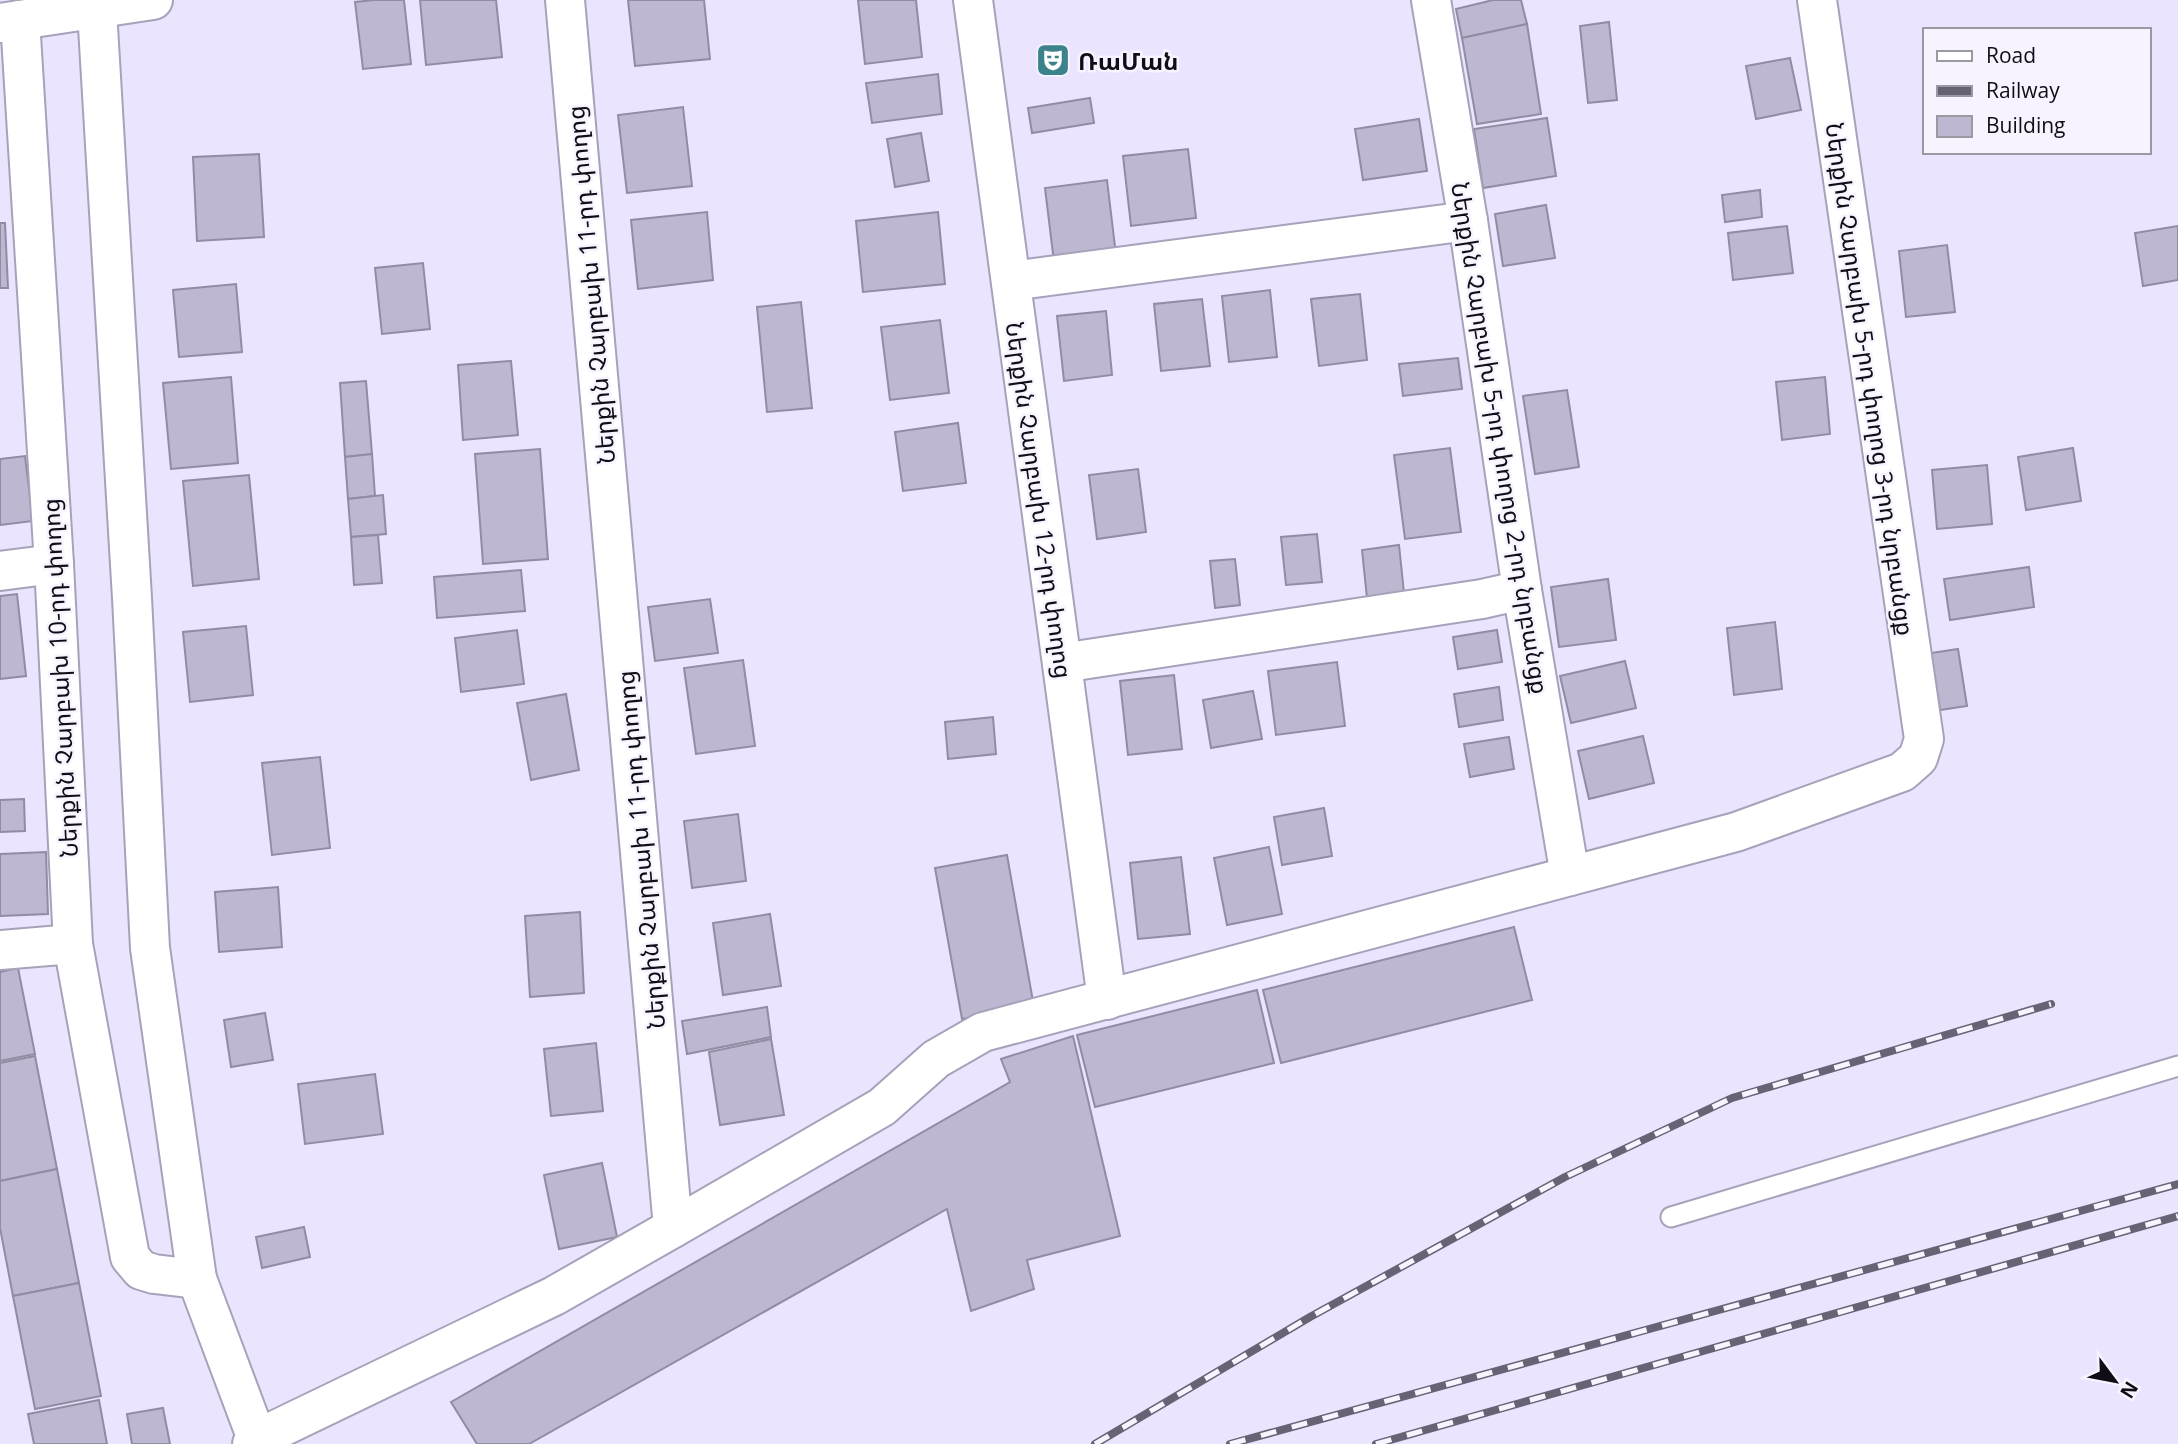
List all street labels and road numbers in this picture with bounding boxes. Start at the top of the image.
street label: Ներքին Չարբախ 11-րդ փողոց [558,104,622,466]
street label: Ներքին Չարբախ 5-րդ փողոց 3-րդ նրբանցք [1819,120,1923,638]
street label: Ներքին Չարբախ 5-րդ փողոց 2-րդ նրբանցք [1444,180,1558,696]
street label: Ներքին Չարբախ 12-րդ փողոց [999,320,1081,680]
street label: Ներքին Չարբախ 10-րդ փողոց [33,498,85,858]
street label: Ներքին Չարբախ 11-րդ փողոց [608,669,672,1031]

